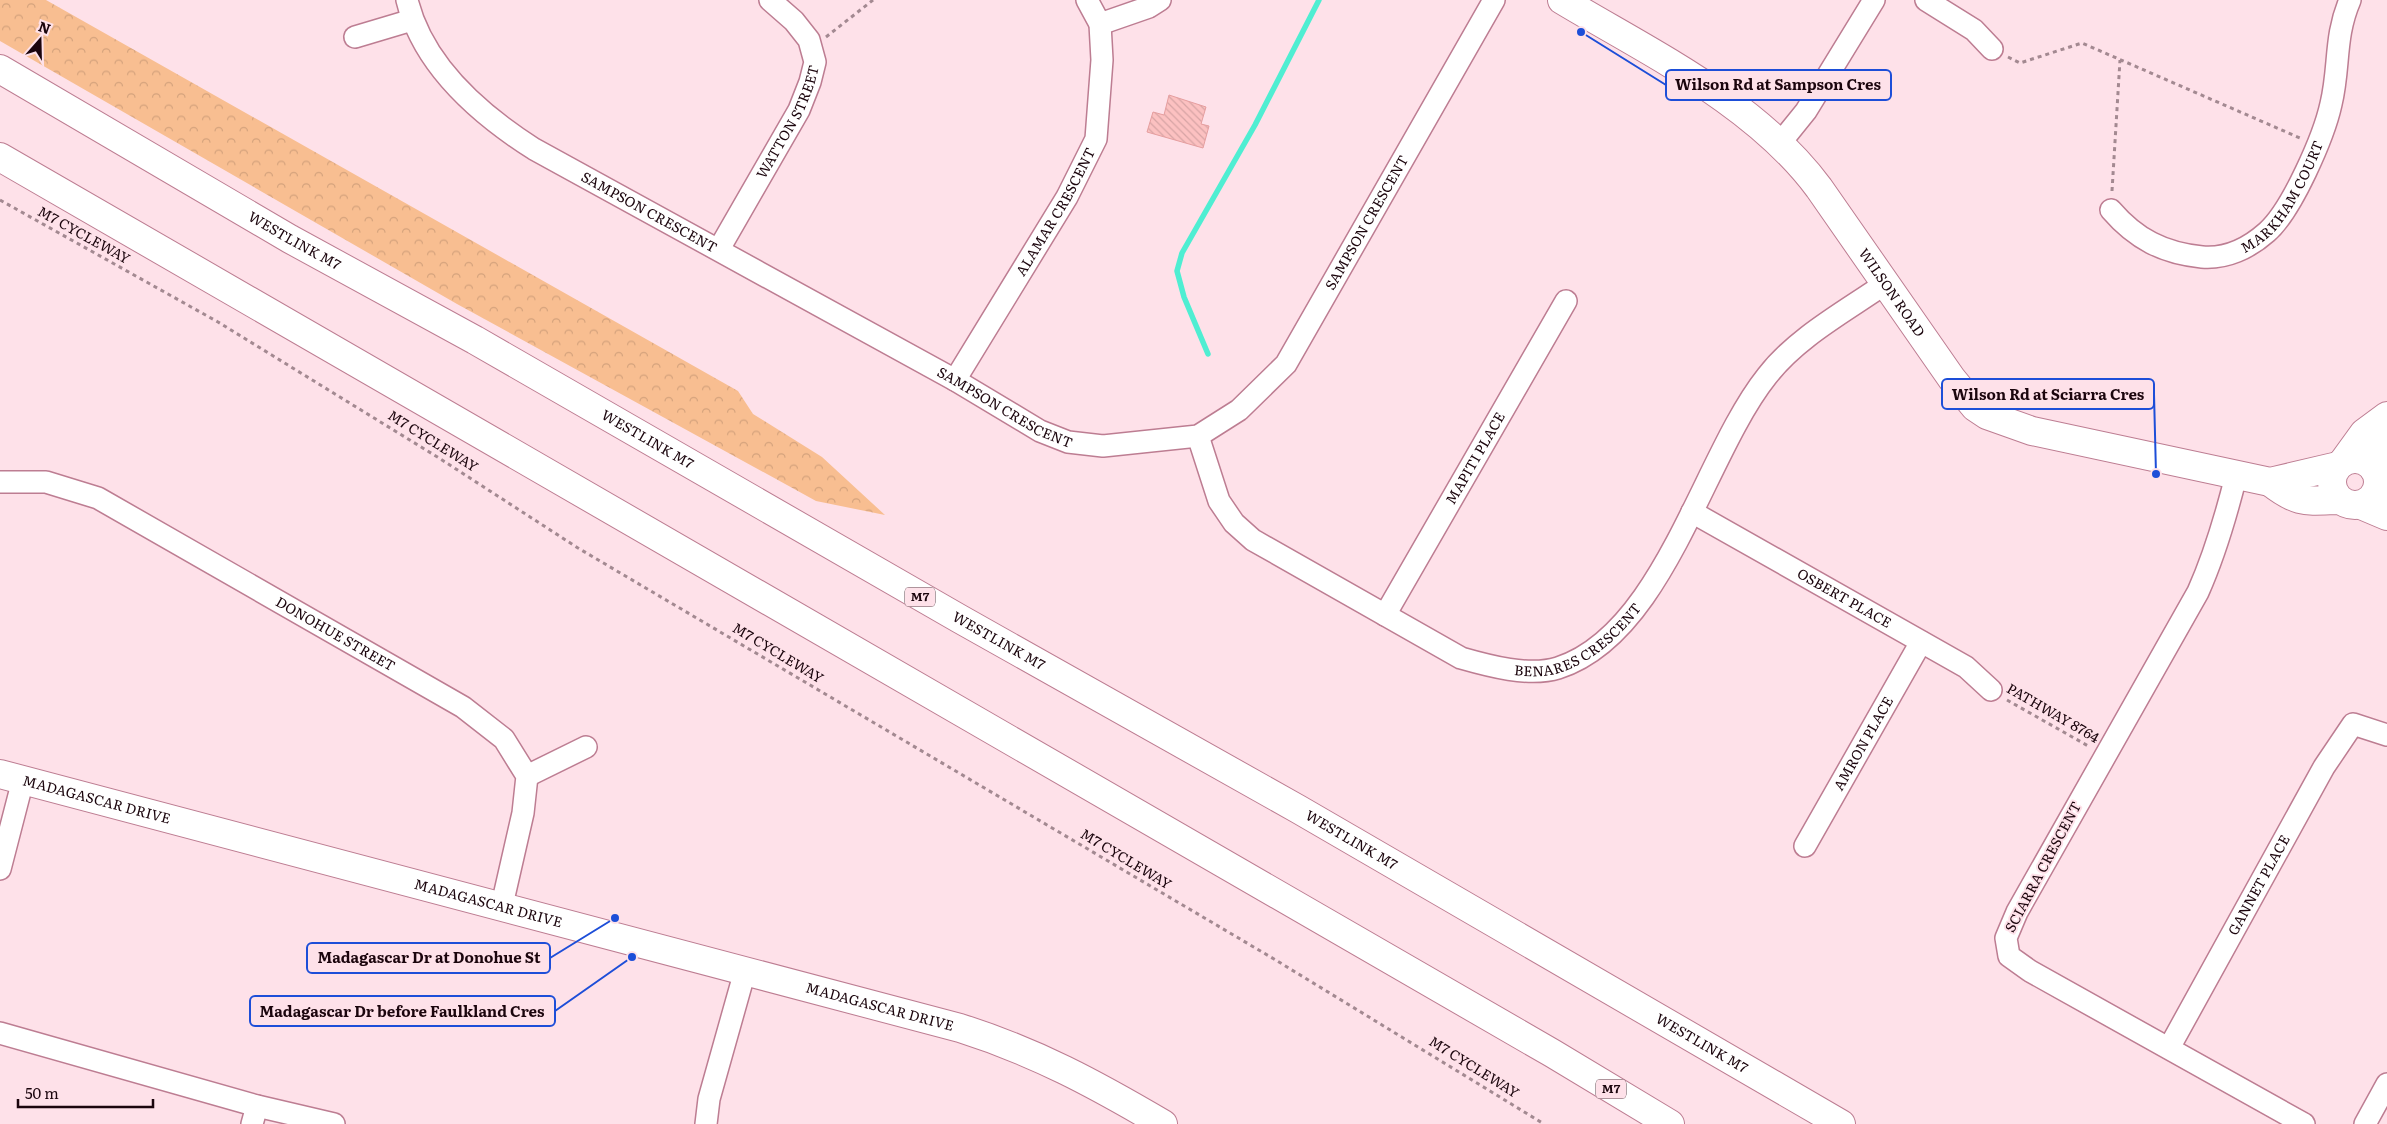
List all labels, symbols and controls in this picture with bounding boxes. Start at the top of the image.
north arrow [15,15,65,65]
text: N [36,15,54,38]
street label: WATTON STREET [751,63,823,182]
callout: Wilson Rd at Sampson Cres [1666,70,1891,100]
text: Wilson Rd at Sampson Cres [1675,72,1881,95]
street label: MARKHAM COURT [2237,137,2327,257]
street label: ALAMAR CRESCENT [1010,144,1099,279]
street label: SAMPSON CRESCENT [1319,151,1412,293]
street label: SAMPSON CRESCENT [578,166,721,257]
street label: M7 CYCLEWAY [35,200,134,268]
street label: WESTLINK M7 [245,206,345,274]
street label: WILSON ROAD [1855,244,1931,340]
street label: SAMPSON CRESCENT [934,361,1076,452]
callout: Wilson Rd at Sciarra Cres [1942,379,2154,409]
text: Wilson Rd at Sciarra Cres [1952,382,2145,405]
street label: M7 CYCLEWAY [385,404,482,476]
street label: WESTLINK M7 [598,404,698,473]
street label: MAPITI PLACE [1440,408,1509,508]
street label: OSBERT PLACE [1794,563,1896,632]
road number: M7 [905,588,935,606]
street label: DONOHUE STREET [272,591,399,675]
street label: BENARES CRESCENT [1513,598,1645,680]
street label: WESTLINK M7 [949,606,1049,674]
street label: M7 CYCLEWAY [729,617,828,687]
street label: PATHWAY 8764 [2004,678,2104,747]
street label: AMRON PLACE [1828,692,1897,794]
street label: MADAGASCAR DRIVE [21,769,173,828]
street label: SCIARRA CRESCENT [1999,798,2085,935]
street label: WESTLINK M7 [1302,805,1402,874]
street label: M7 CYCLEWAY [1077,823,1176,893]
street label: GANNET PLACE [2222,831,2294,939]
street label: MADAGASCAR DRIVE [412,873,565,931]
callout: Madagascar Dr at Donohue St [307,943,550,973]
text: Madagascar Dr at Donohue St [317,945,541,968]
street label: MADAGASCAR DRIVE [804,977,956,1035]
callout: Madagascar Dr before Faulkland Cres [250,996,555,1026]
text: Madagascar Dr before Faulkland Cres [260,999,545,1022]
street label: WESTLINK M7 [1652,1008,1752,1077]
street label: M7 CYCLEWAY [1426,1030,1523,1102]
scale bar [18,1076,152,1108]
road number: M7 [1596,1080,1626,1098]
text: 50 m [25,1081,59,1104]

